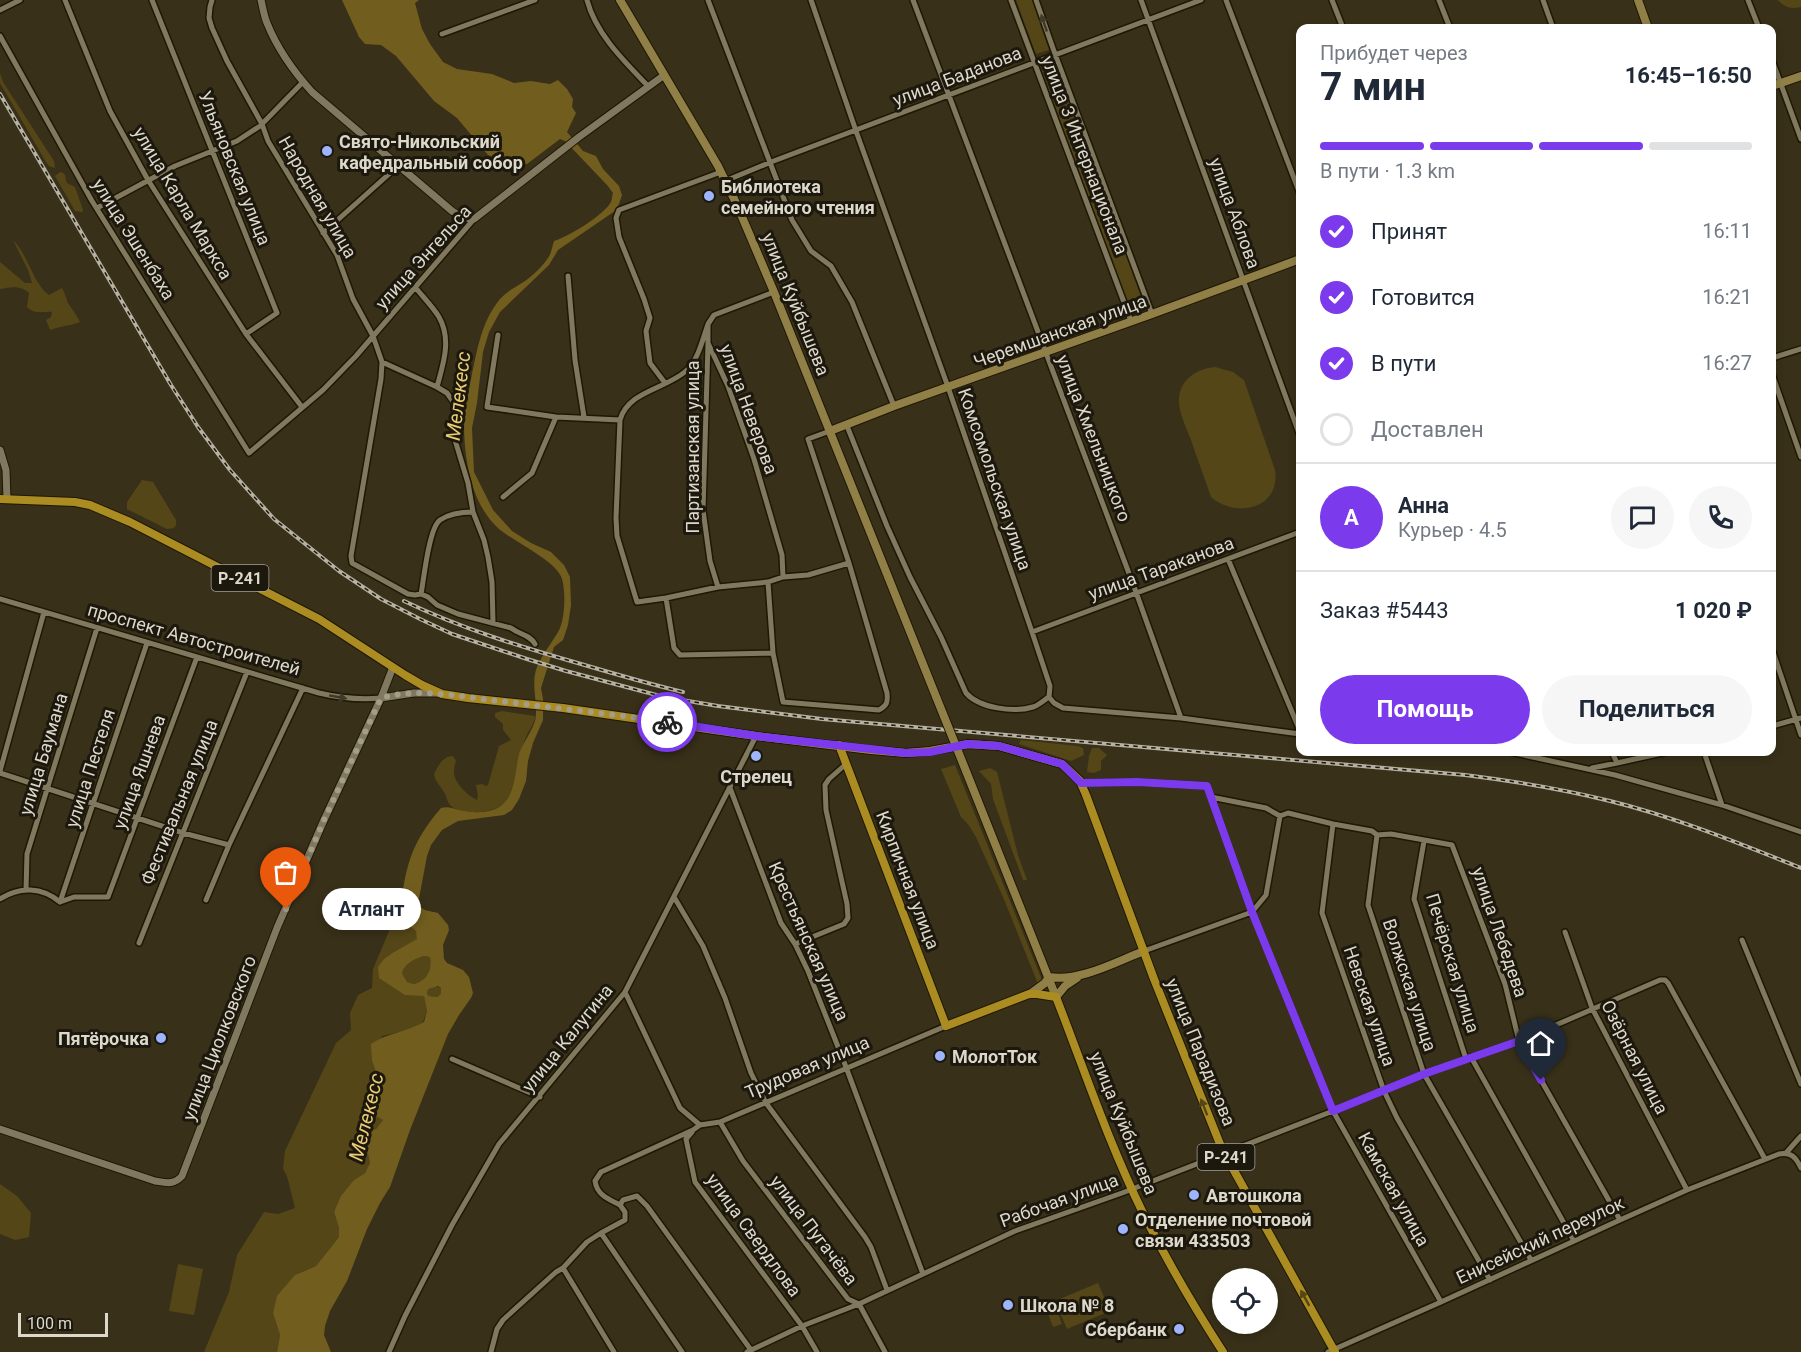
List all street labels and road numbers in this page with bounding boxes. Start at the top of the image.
street label: улица Баданова [890,42,1024,110]
street label: улица 3 Интернационала [1037,53,1133,257]
street label: Ульяновская улица [194,88,276,248]
street label: улица Карла Маркса [129,123,237,283]
street label: Народная улица [275,132,361,262]
street label: улица Аблова [1205,155,1265,271]
street label: улица Эшенбаха [88,175,180,303]
street label: улица Энгельса [371,201,475,313]
street label: улица Куйбышева [758,230,834,378]
street label: Черемшанская улица [971,290,1149,372]
street label: улица Неверова [716,341,782,477]
street label: улица Хмельницкого [1052,352,1136,524]
street label: Партизанская улица [682,360,703,534]
street label: Комсомольская улица [954,385,1036,573]
street label: улица Тараканова [1085,532,1237,604]
road number: Р-241 [212,565,268,591]
street label: проспект Автостроителей [85,599,303,679]
street label: улица Баумана [14,690,72,818]
street label: улица Пестеля [61,706,119,830]
street label: улица Яшнева [109,712,169,832]
street label: Фестивальная улица [136,716,222,888]
street label: Кирпичная улица [872,808,944,952]
street label: Крестьянская улица [764,858,854,1024]
street label: улица Лебедева [1468,864,1532,1000]
street label: Печёрская улица [1422,891,1484,1035]
street label: Волжская улица [1379,916,1441,1054]
street label: Невская улица [1340,943,1400,1069]
street label: улица Циолковского [178,953,260,1123]
street label: улица Парадизова [1162,975,1240,1129]
street label: улица Калугина [517,980,617,1096]
street label: Озёрная улица [1597,996,1673,1118]
street label: Трудовая улица [742,1031,872,1103]
street label: улица Куйбышева [1086,1049,1162,1197]
street label: Камская улица [1354,1128,1434,1250]
road number: Р-241 [1198,1144,1254,1170]
street label: улица Свердлова [702,1169,806,1301]
street label: Рабочая улица [997,1169,1121,1231]
street label: улица Пугачёва [766,1171,862,1289]
street label: Енисейский переулок [1453,1192,1628,1288]

